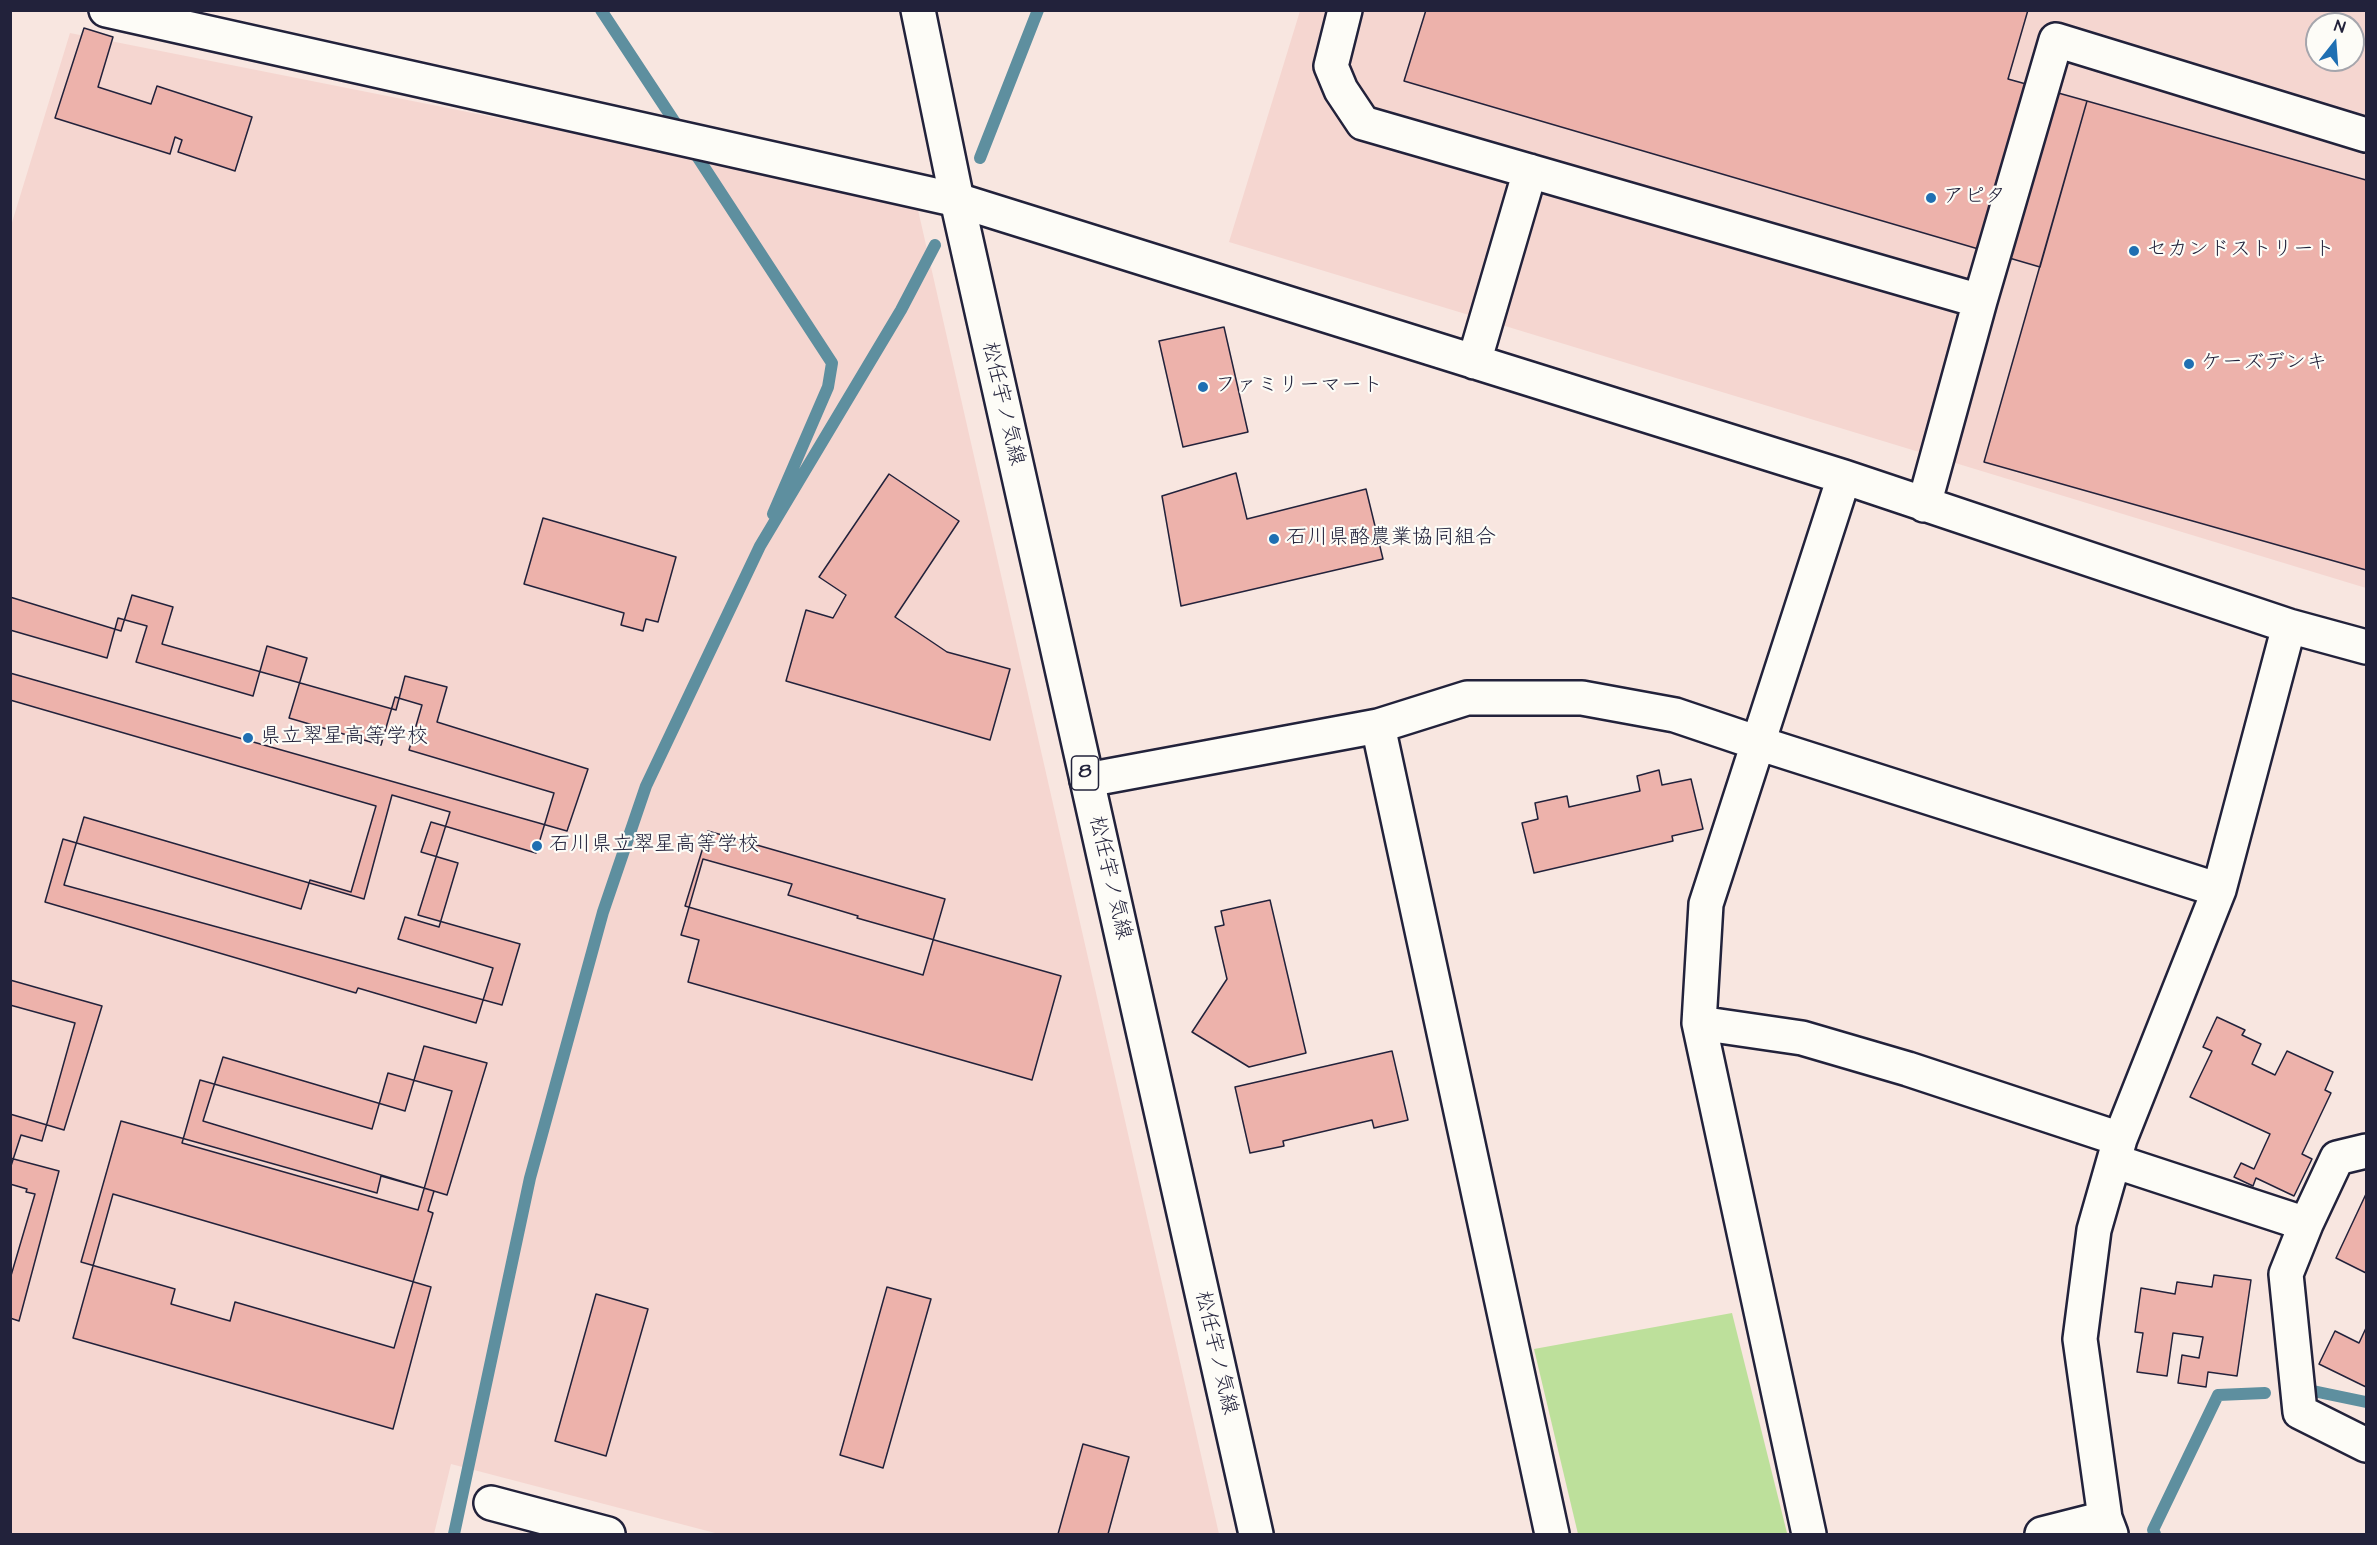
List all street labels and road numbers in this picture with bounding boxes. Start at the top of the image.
street label: 松任宇ノ気線 [976,340,1028,468]
road number: 8 [1072,756,1098,790]
street label: 松任宇ノ気線 [1083,814,1135,942]
street label: 松任宇ノ気線 [1189,1289,1241,1417]

